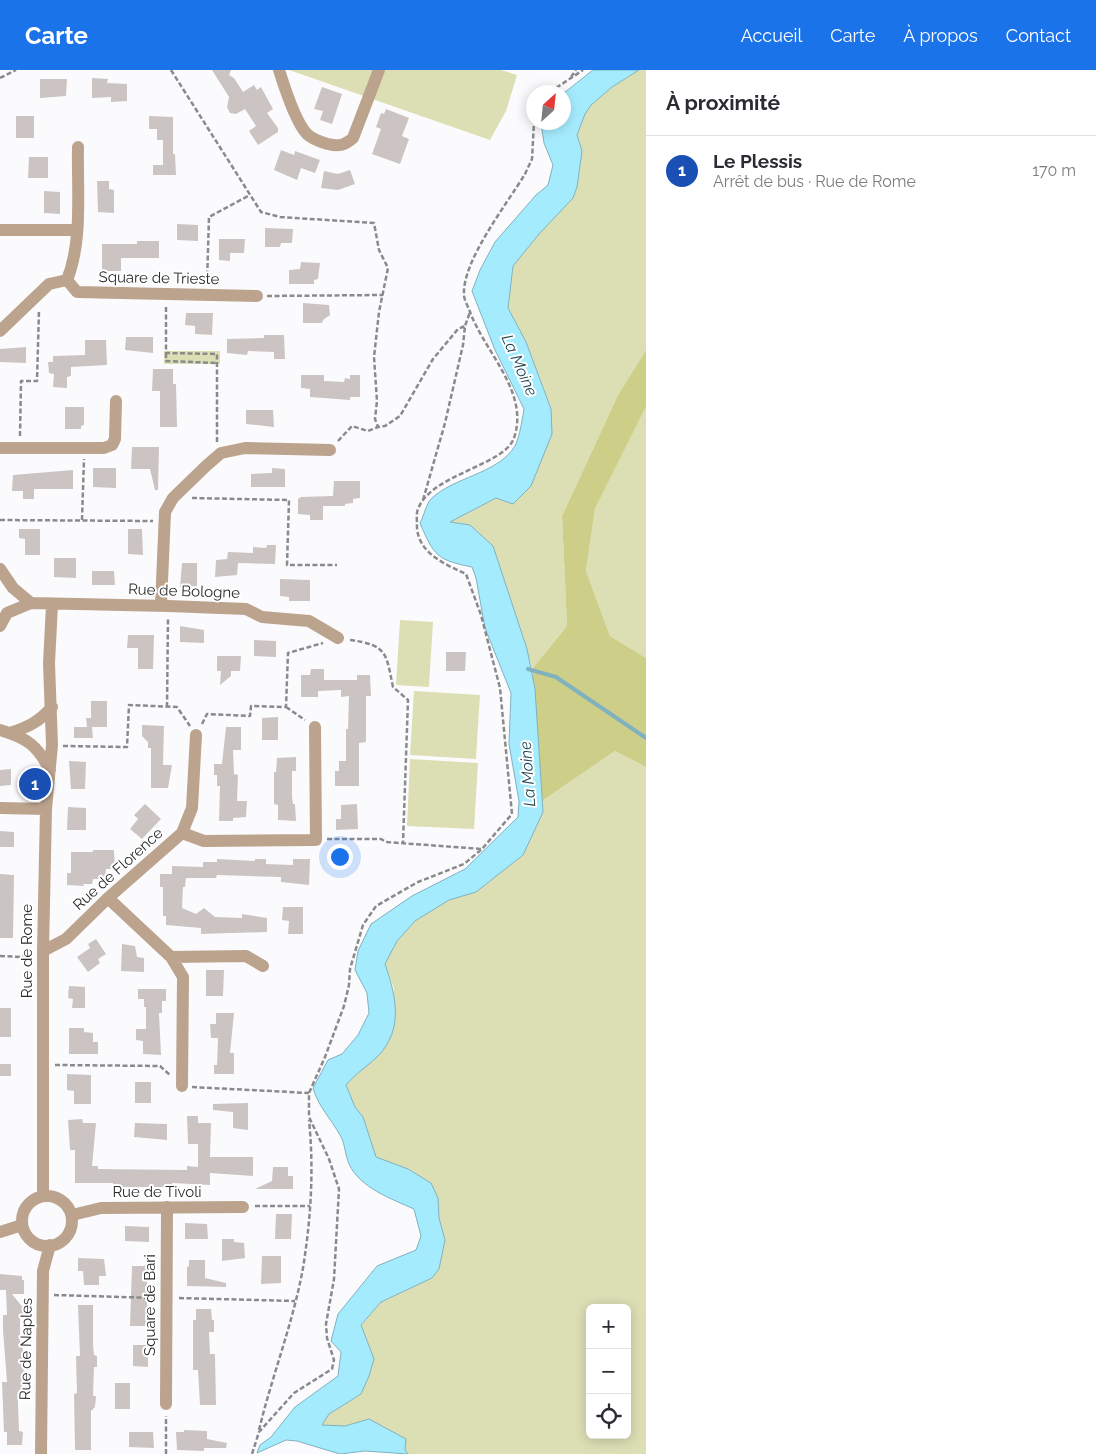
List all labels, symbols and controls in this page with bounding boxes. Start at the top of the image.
text: Carte [25,21,88,50]
text: Accueil [741,25,802,46]
text: Carte [830,25,875,46]
text: À propos [903,25,978,46]
text: Contact [1006,25,1071,46]
north arrow [526,85,571,130]
text: À proximité [666,90,780,115]
text: Le Plessis [713,150,802,172]
text: 1 [678,161,686,180]
text: 170 m [1032,161,1076,180]
text: Arrêt de bus · Rue de Rome [713,172,916,191]
street label: Square de Trieste [98,268,220,288]
water label: La Moine [498,331,542,399]
street label: Rue de Bologne [128,580,240,602]
water label: La Moine [516,740,539,807]
pin: 1 [19,765,51,803]
street label: Rue de Florence [69,824,167,914]
your location [327,844,353,870]
street label: Rue de Rome [18,904,36,998]
street label: Rue de Tivoli [112,1183,202,1201]
street label: Square de Bari [141,1254,159,1356]
street label: Rue de Naples [16,1298,36,1400]
map controls [586,1304,631,1439]
button: + [586,1304,631,1349]
button: − [586,1349,631,1394]
button: locate [586,1394,631,1439]

